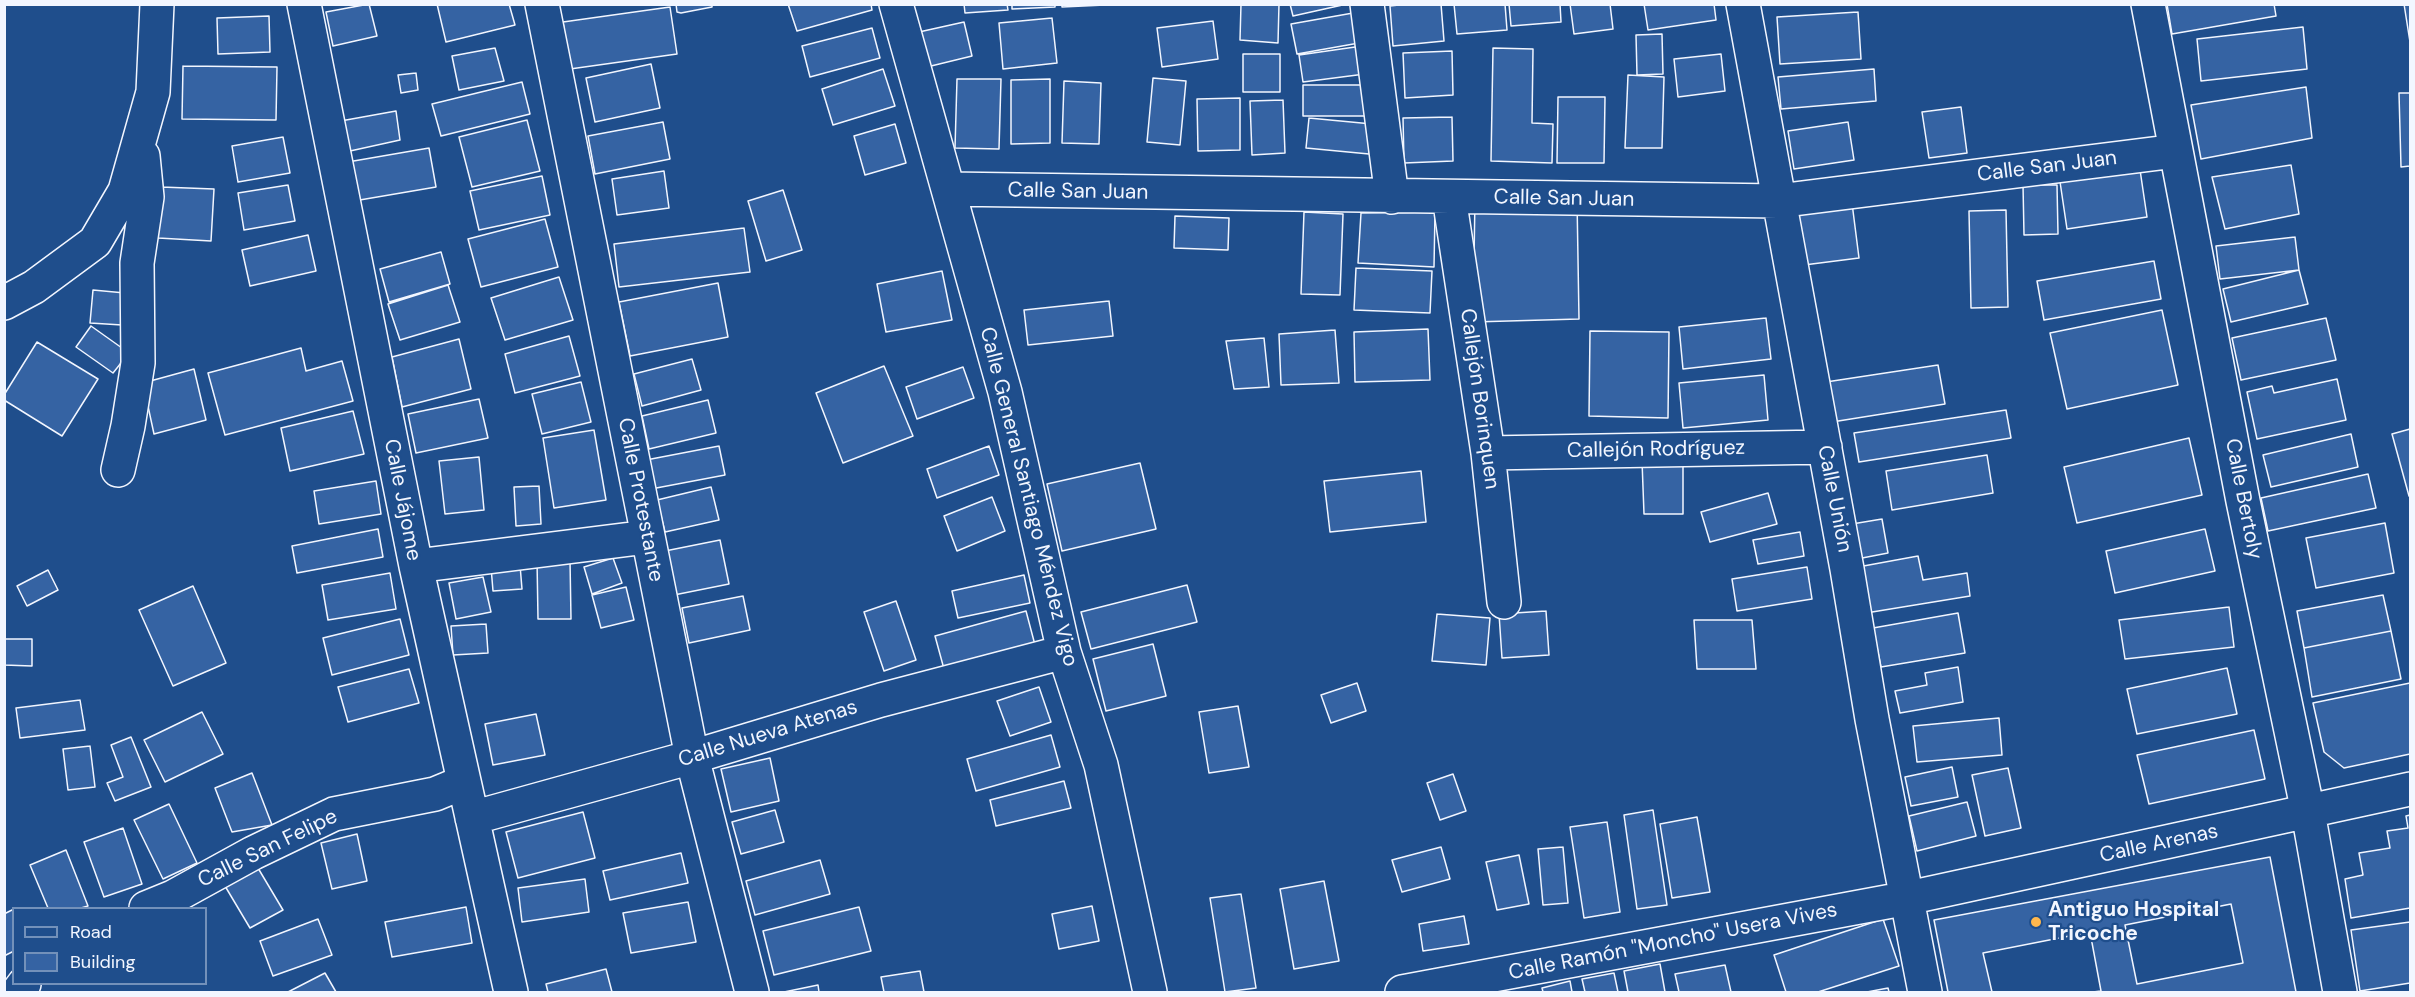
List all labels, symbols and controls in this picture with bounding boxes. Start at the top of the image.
street label: Calle San Juan [1976,146,2118,188]
street label: Calle San Juan [1007,178,1149,206]
street label: Calle San Juan [1493,185,1635,213]
street label: Callejón Borinquen [1454,307,1504,491]
street label: Calle General Santiago Méndez Vigo [974,325,1082,669]
street label: Calle Protestante [612,416,668,584]
street label: Callejón Rodríguez [1567,436,1745,464]
street label: Calle Bertoly [2219,436,2267,562]
street label: Calle Jájome [378,437,426,563]
street label: Calle Unión [1811,443,1857,555]
street label: Calle Nueva Atenas [675,695,861,773]
street label: Calle San Felipe [194,804,342,894]
street label: Calle Arenas [2097,819,2221,869]
place label: Antiguo Hospital Tricoche [2048,897,2219,947]
street label: Calle Ramón "Moncho" Usera Vives [1506,898,1840,986]
legend [12,907,207,985]
marker: Antiguo Hospital Tricoche [2029,915,2043,929]
text: Road [70,920,112,944]
text: Building [70,950,135,974]

